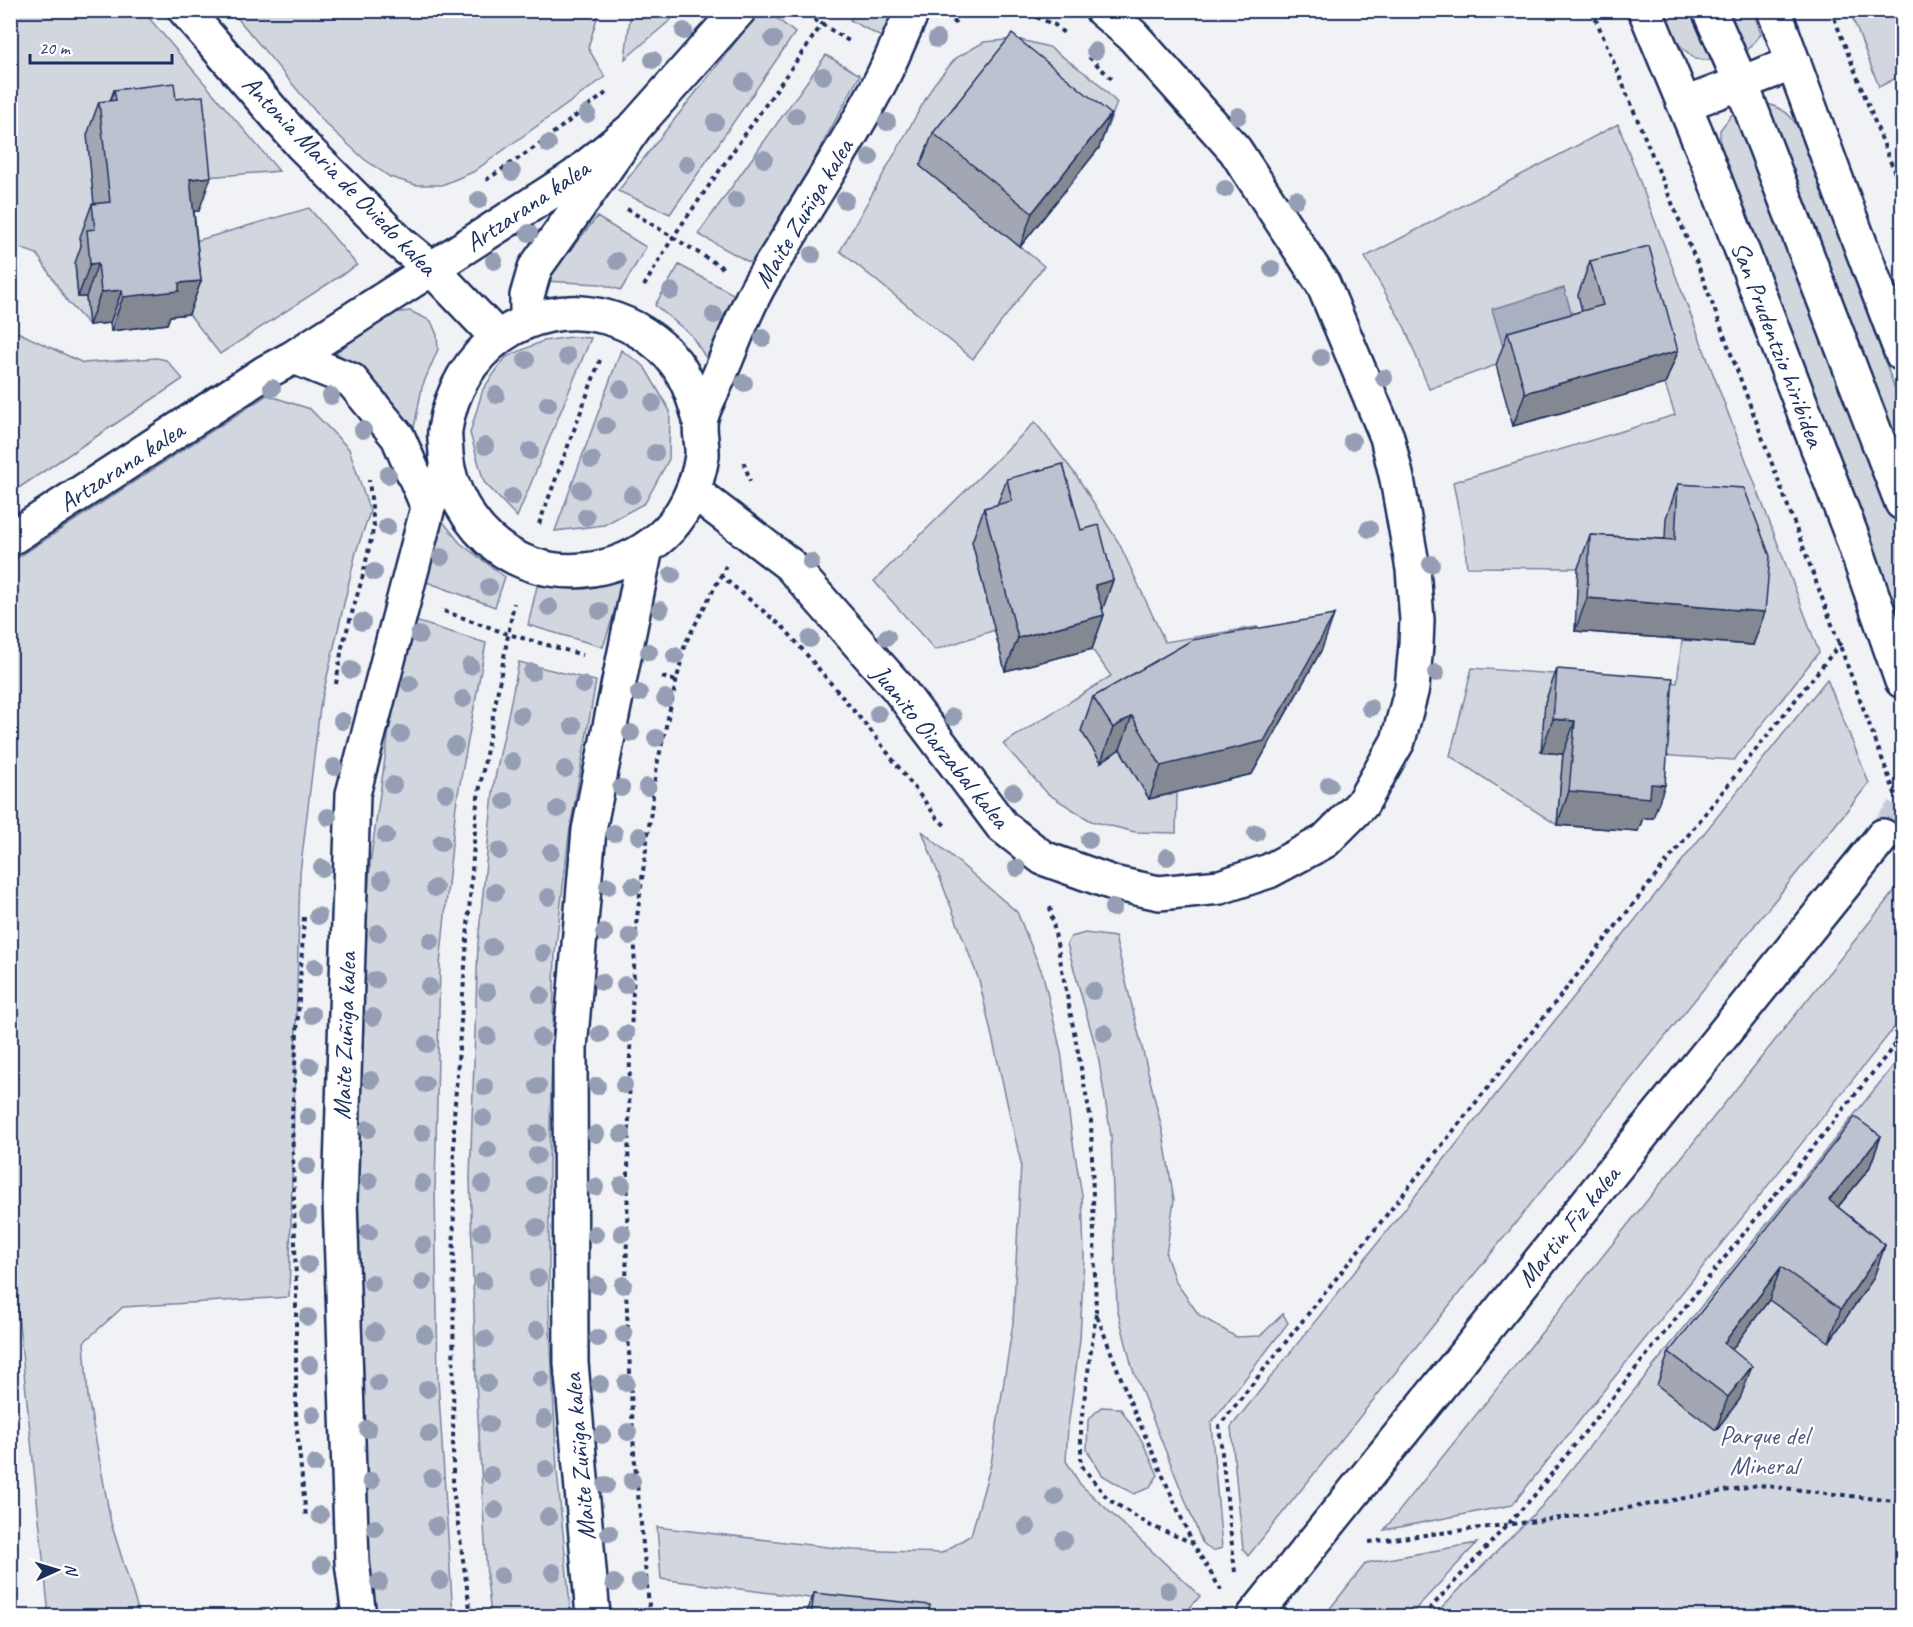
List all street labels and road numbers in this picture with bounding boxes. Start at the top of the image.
street label: Antonia Maria de Oviedo kalea [235,68,445,284]
street label: Maite Zuñiga kalea [746,132,861,294]
street label: Artzarana kalea [459,150,598,259]
street label: San Prudentzio hiribidea [1723,237,1832,453]
street label: Artzarana kalea [52,412,192,519]
street label: Juanito Oiarzabal kalea [863,656,1018,836]
street label: Maite Zuñiga kalea [325,950,364,1120]
street label: Martin Fiz kalea [1509,1157,1629,1294]
street label: Maite Zuñiga kalea [556,1371,603,1542]

